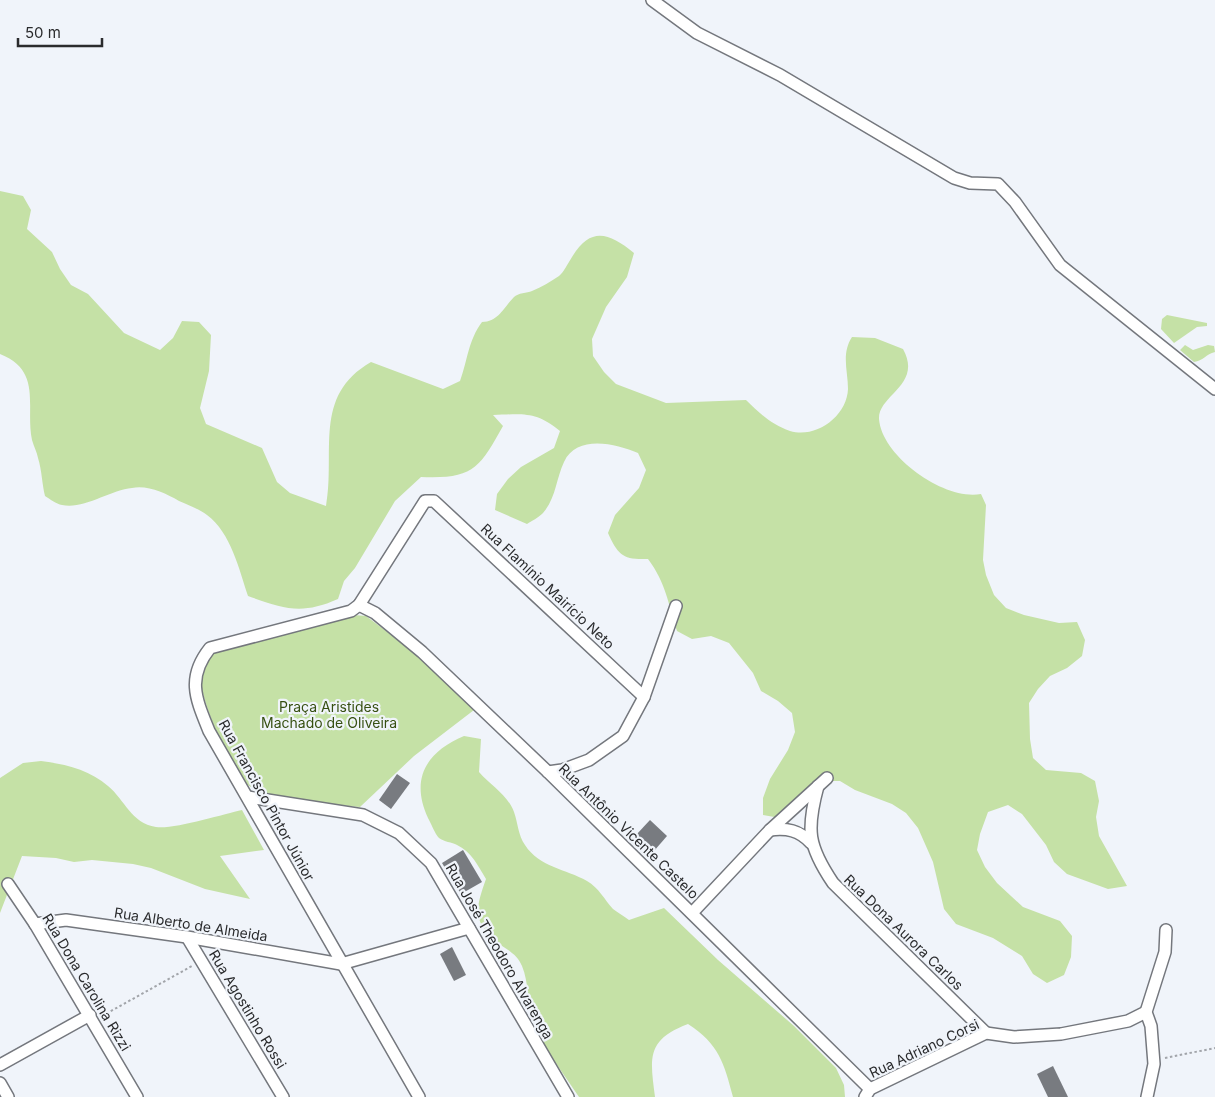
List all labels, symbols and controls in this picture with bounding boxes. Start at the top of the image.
scale bar [18,15,101,47]
text: 50 m [25,23,61,42]
street label: Rua Flamínio Mairício Neto [478,520,618,652]
park label: Praça Aristides Machado de Oliveira [261,698,397,731]
street label: Rua Francisco Pintor Júnior [216,716,318,884]
street label: Rua Antônio Vicente Castelo [556,760,702,902]
street label: Rua José Theodoro Alvarenga [443,860,557,1042]
street label: Rua Dona Aurora Carlos [841,871,967,993]
street label: Rua Alberto de Almeida [113,903,269,945]
street label: Rua Dona Carolina Rizzi [39,910,135,1054]
street label: Rua Agostinho Rossi [206,947,290,1071]
street label: Rua Adriano Corsi [866,1015,982,1081]

